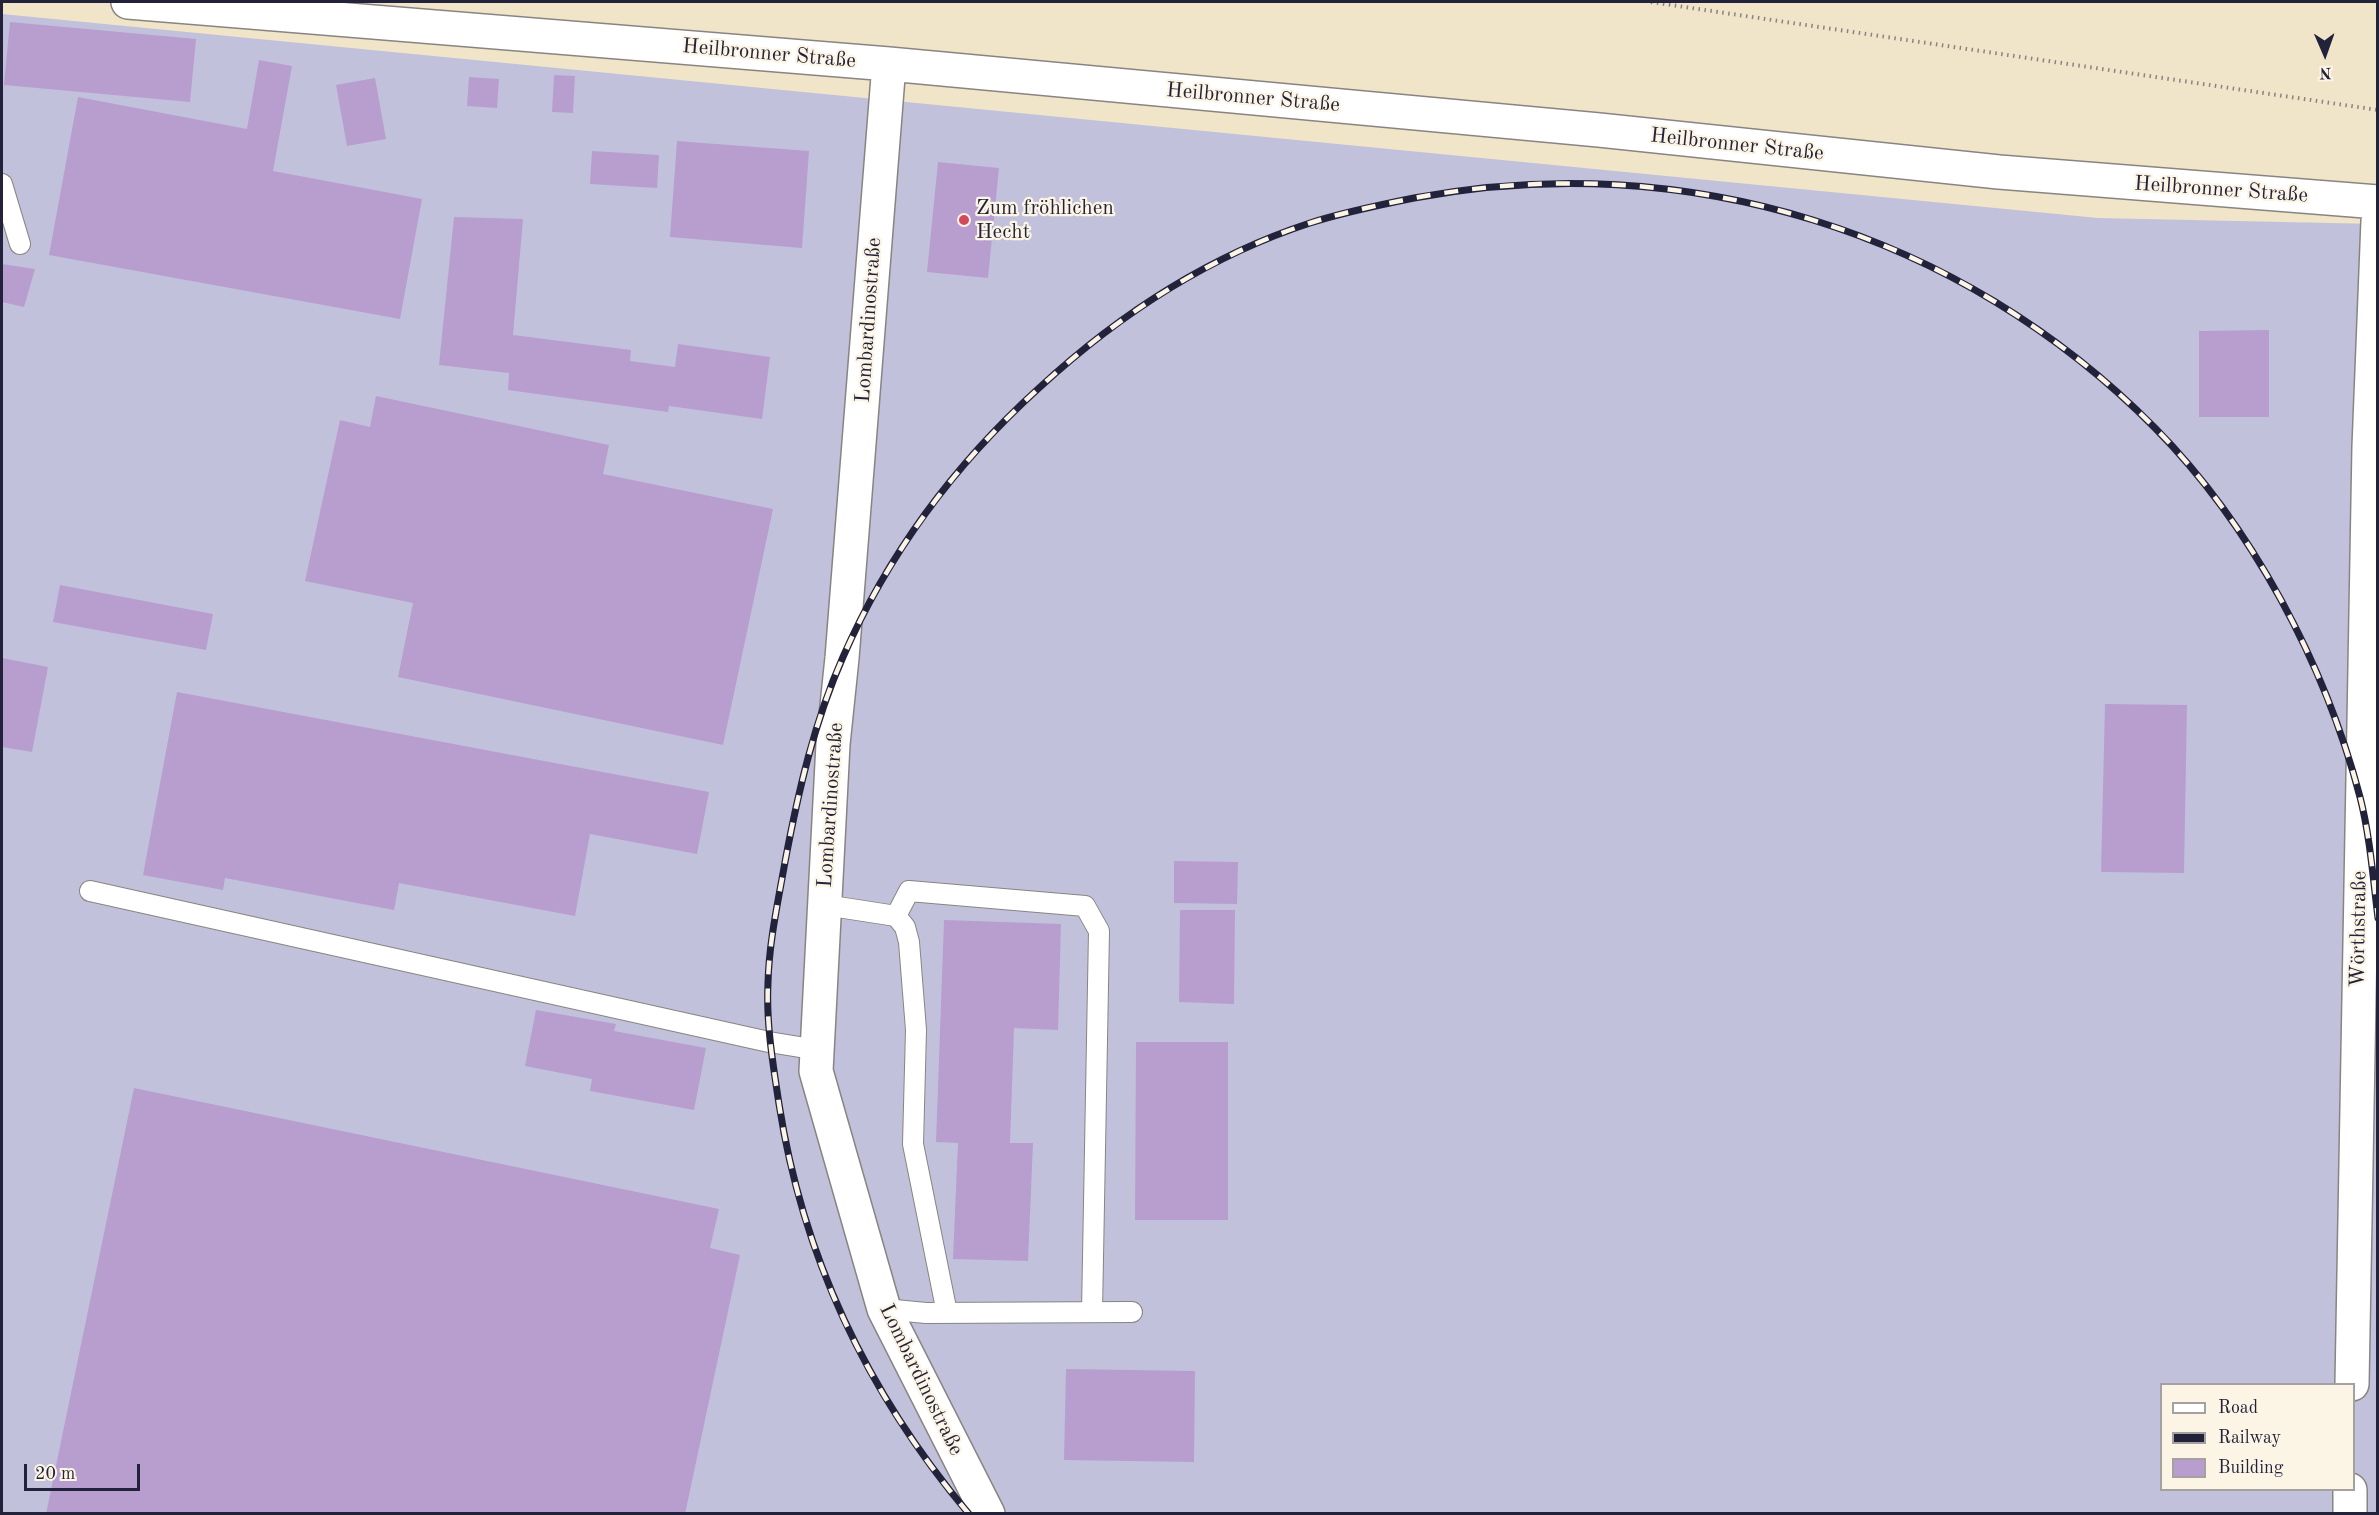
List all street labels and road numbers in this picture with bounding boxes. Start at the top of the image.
street label: Heilbronner Straße [681,34,857,74]
street label: Heilbronner Straße [1165,78,1341,118]
street label: Heilbronner Straße [1649,123,1825,167]
street label: Heilbronner Straße [2133,171,2309,209]
street label: Lombardinostraße [851,237,887,403]
street label: Lombardinostraße [813,722,849,888]
street label: Wörthstraße [2345,871,2373,987]
street label: Lombardinostraße [873,1300,969,1460]

